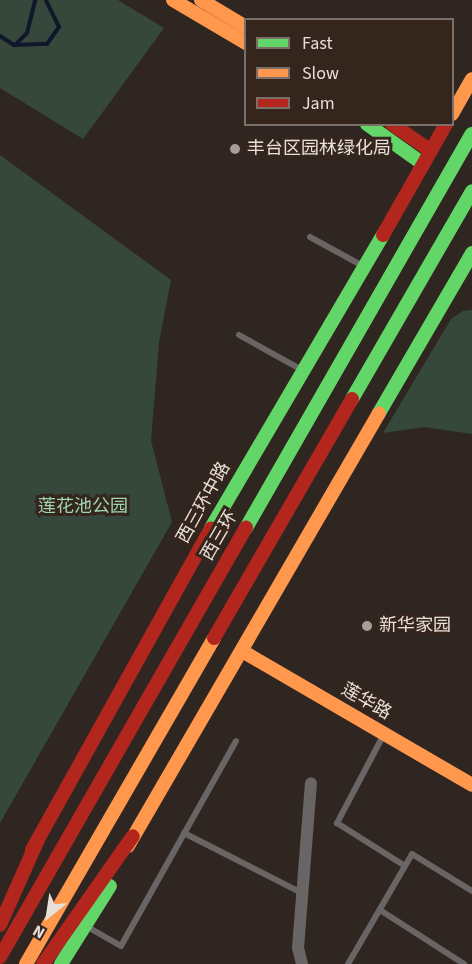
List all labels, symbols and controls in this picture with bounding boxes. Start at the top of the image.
legend [244,18,454,126]
text: Fast [302,31,333,56]
text: Slow [302,61,339,86]
text: Jam [302,91,335,116]
place label: 丰台区园林绿化局 [247,138,391,160]
marker: 丰台区园林绿化局 [228,142,242,156]
street label: 西三环中路 [173,458,235,548]
park label: 莲花池公园 [38,496,128,518]
street label: 西三环 [197,507,243,565]
place label: 新华家园 [379,615,451,637]
marker: 新华家园 [360,619,374,633]
street label: 莲华路 [337,679,395,725]
north arrow [18,886,78,946]
text: N [29,919,49,944]

